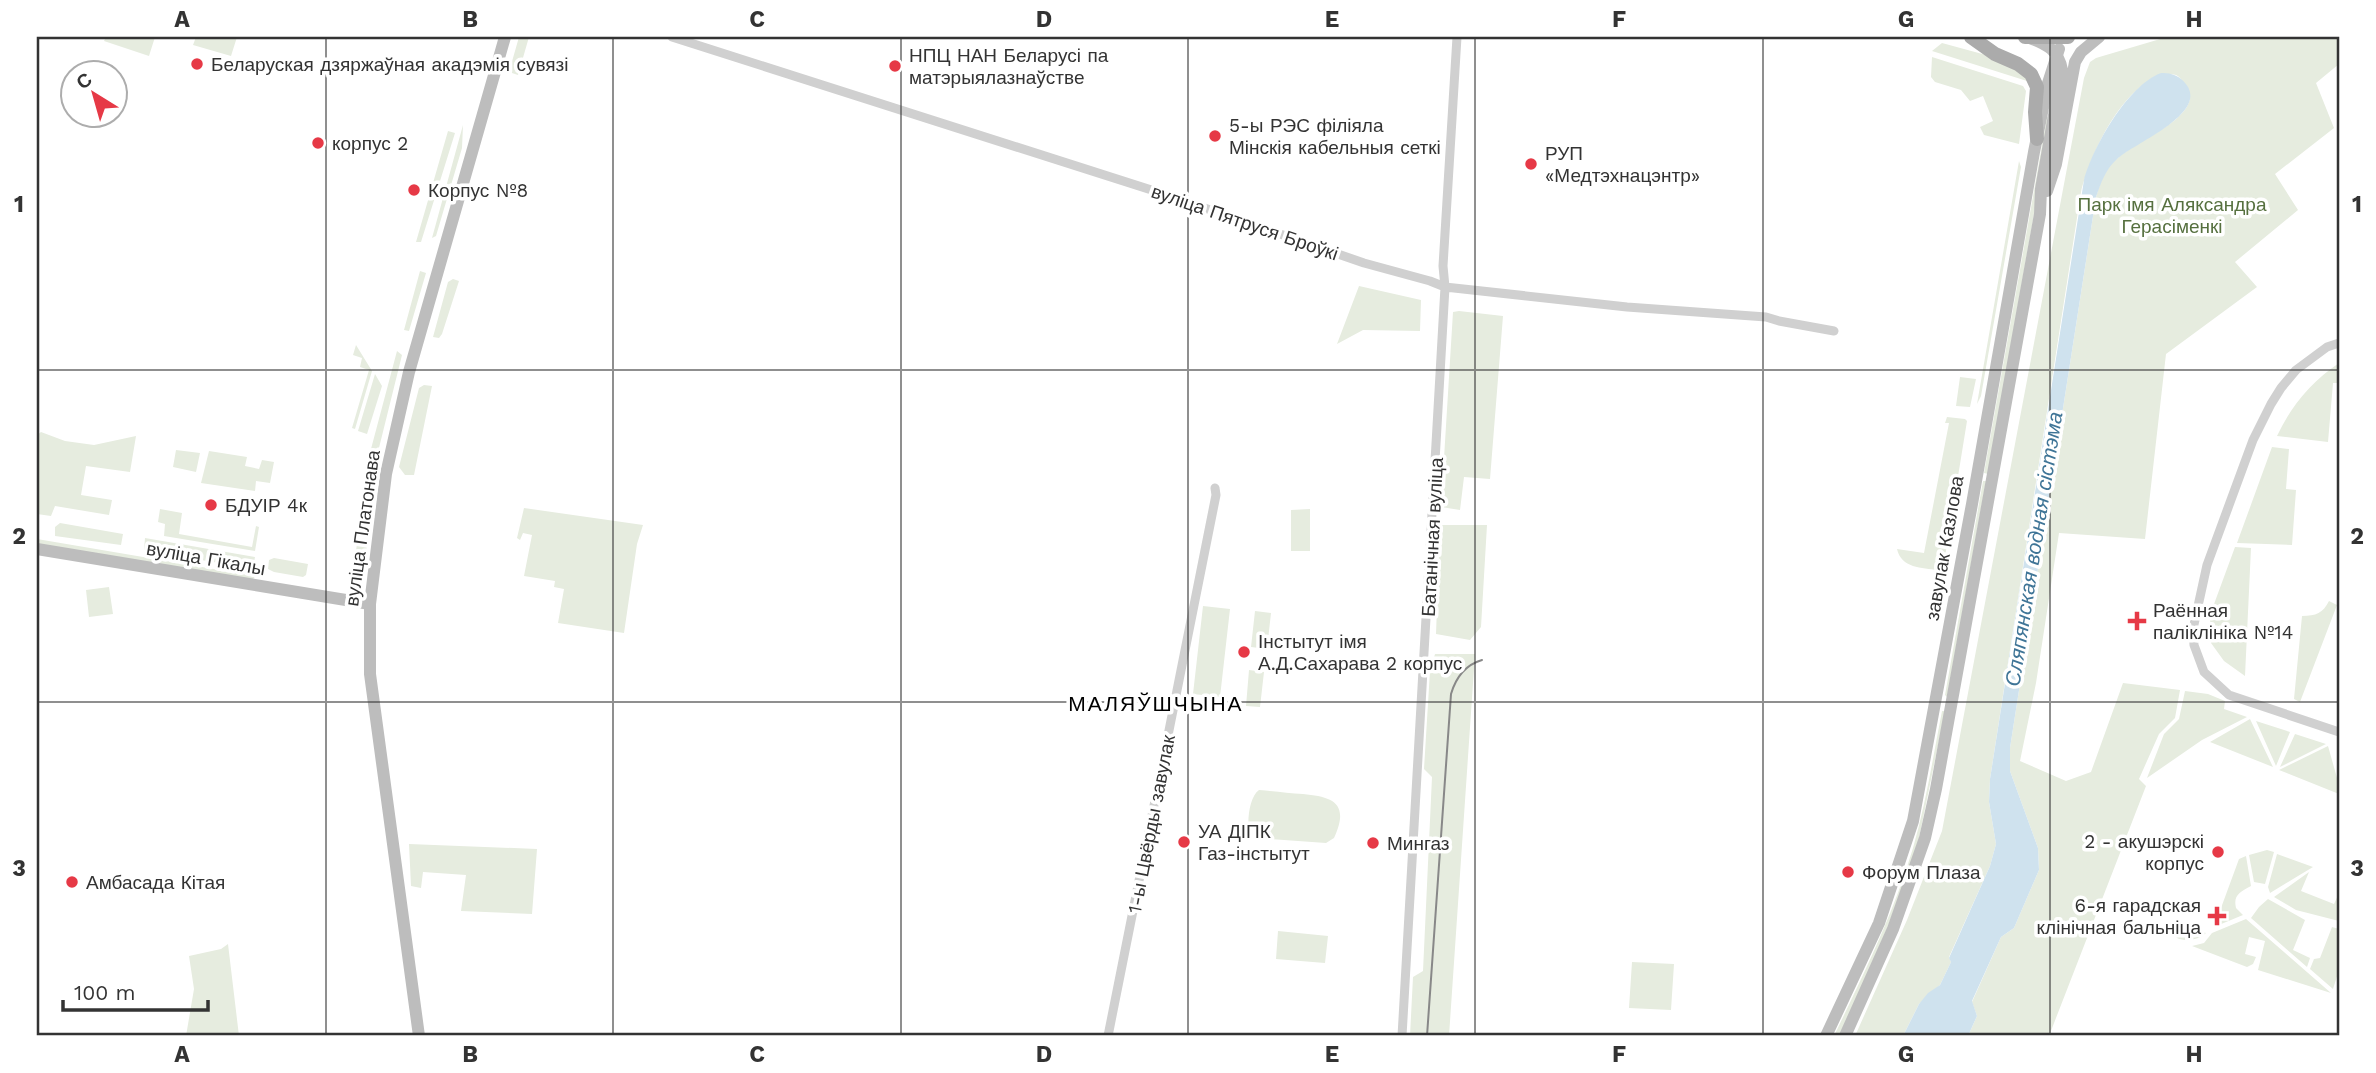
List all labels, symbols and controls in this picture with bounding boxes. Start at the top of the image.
text: A [174,6,190,33]
text: B [462,6,478,33]
text: C [749,6,765,33]
text: D [1036,6,1052,33]
text: E [1325,6,1339,33]
text: F [1612,6,1626,33]
text: G [1898,6,1914,33]
text: H [2185,6,2203,33]
place label: НПЦ НАН Беларусі па матэрыялазнаўстве [909,44,1109,89]
place label: Беларуская дзяржаўная акадэмія сувязі [211,53,569,76]
marker: Беларуская дзяржаўная акадэмія сувязі [189,56,205,72]
marker: НПЦ НАН Беларусі па матэрыялазнаўстве [887,58,903,74]
north arrow [60,60,130,130]
text: С [72,67,97,94]
place label: 5-ы РЭС філіяла Мінскія кабельныя сеткі [1229,114,1441,159]
marker: 5-ы РЭС філіяла Мінскія кабельныя сеткі [1207,128,1223,144]
place label: корпус 2 [332,132,408,155]
marker: корпус 2 [310,135,326,151]
place label: РУП «Медтэхнацэнтр» [1545,142,1700,187]
marker: РУП «Медтэхнацэнтр» [1523,156,1539,172]
place label: Корпус №8 [428,179,528,202]
street label: вуліца Пятруся Броўкі [1148,180,1341,265]
marker: Корпус №8 [406,182,422,198]
text: 1 [14,191,24,218]
text: 1 [2352,191,2362,218]
park label: Парк імя Аляксандра Герасіменкі [2078,193,2267,238]
water label: Сляпянская водная сістэма [1999,410,2068,688]
street label: вуліца Платонава [340,448,385,608]
street label: Батанічная вуліца [1417,456,1448,617]
street label: завулак Казлова [1920,473,1969,622]
place label: БДУІР 4к [225,494,308,517]
marker: БДУІР 4к [203,497,219,513]
text: 2 [12,523,26,550]
text: 2 [2350,523,2364,550]
street label: вуліца Гікалы [145,537,267,580]
place label: Раённая паліклініка №14 [2153,599,2293,644]
marker: Раённая паліклініка №14 [2127,611,2147,631]
place label: Інстытут імя А.Д.Сахарава 2 корпус [1258,630,1462,675]
marker: Інстытут імя А.Д.Сахарава 2 корпус [1236,644,1252,660]
district label: МАЛЯЎШЧЫНА [1068,691,1244,716]
street label: 1-ы Цвёрды завулак [1123,732,1180,915]
place label: УА ДІПК Газ-інстытут [1198,820,1310,865]
place label: 2 - акушэрскі корпус [2084,830,2204,875]
place label: Мингаз [1387,832,1450,855]
marker: УА ДІПК Газ-інстытут [1176,834,1192,850]
marker: Мингаз [1365,835,1381,851]
marker: 2 - акушэрскі корпус [2210,844,2226,860]
text: 3 [12,855,26,882]
text: 3 [2350,855,2364,882]
place label: Форум Плаза [1862,861,1981,884]
marker: Форум Плаза [1840,864,1856,880]
place label: Амбасада Кітая [86,871,225,894]
marker: Амбасада Кітая [64,874,80,890]
place label: 6-я гарадская клінічная бальніца [2037,894,2201,939]
marker: 6-я гарадская клінічная бальніца [2207,906,2227,926]
scale bar [63,968,208,1012]
text: 100 m [74,980,136,1005]
text: A [174,1041,190,1068]
text: B [462,1041,478,1068]
text: C [749,1041,765,1068]
text: D [1036,1041,1052,1068]
text: E [1325,1041,1339,1068]
text: F [1612,1041,1626,1068]
text: G [1898,1041,1914,1068]
text: H [2185,1041,2203,1068]

